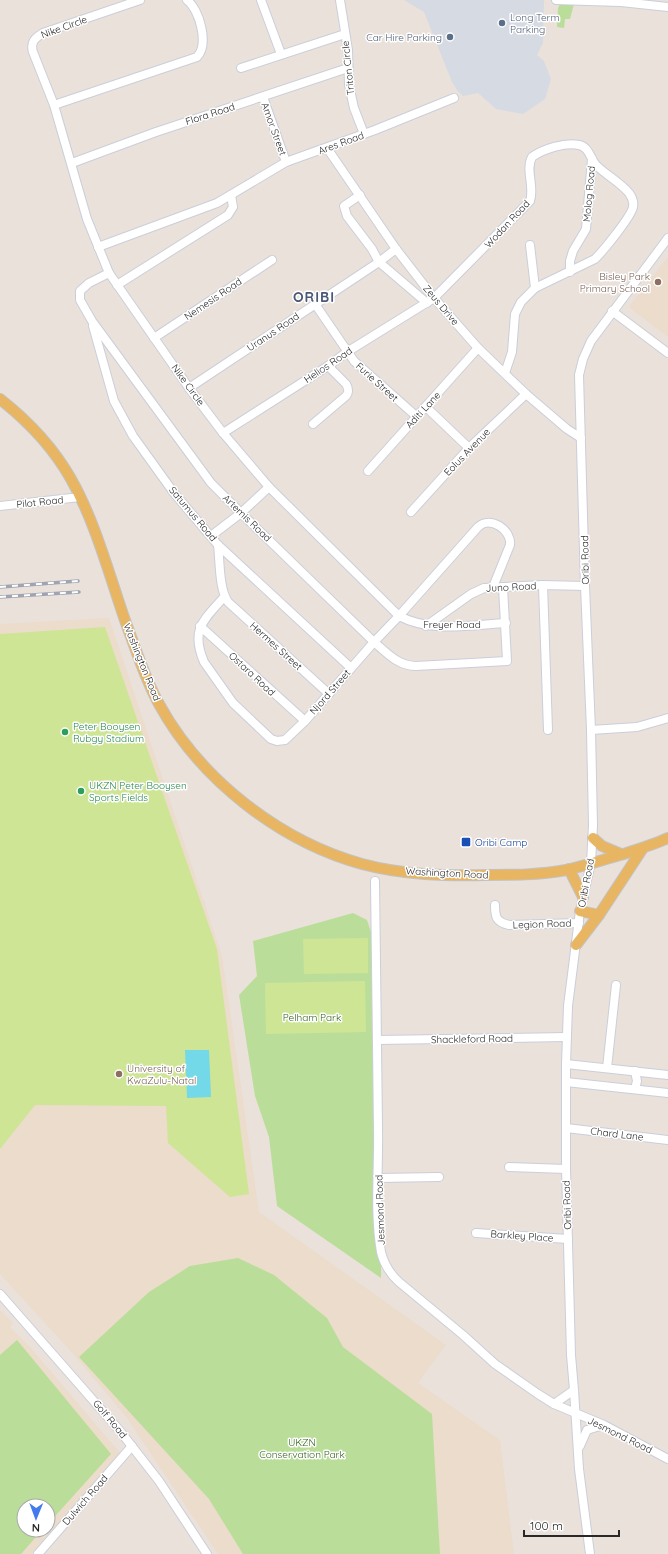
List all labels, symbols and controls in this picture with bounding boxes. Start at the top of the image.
place label: Long Term Parking [510,11,560,36]
street label: Nike Circle [39,13,89,41]
marker: Long Term Parking [497,18,507,28]
place label: Car Hire Parking [366,31,442,44]
marker: Car Hire Parking [445,32,455,42]
street label: Triton Circle [339,40,357,96]
street label: Flora Road [184,100,236,128]
street label: Amor Street [258,101,290,158]
street label: Ares Road [316,129,366,157]
street label: Molog Road [580,165,598,223]
street label: Wodan Road [481,197,533,251]
place label: Bisley Park Primary School [580,270,650,295]
street label: Nemesis Road [182,275,244,323]
marker: Bisley Park Primary School [653,277,663,287]
street label: Zeus Drive [420,282,462,328]
district label: ORIBI [293,288,335,306]
street label: Uranus Road [244,310,302,354]
street label: Helios Road [301,344,355,386]
street label: Furie Street [353,359,401,405]
street label: Nike Circle [169,362,208,409]
street label: Aditi Lane [403,389,444,431]
street label: Eolus Avenue [441,425,493,479]
street label: Satumus Road [166,484,220,544]
street label: Artemis Road [220,492,274,544]
street label: Pilot Road [16,493,64,511]
street label: Oribi Road [578,535,592,585]
street label: Juno Road [485,579,537,595]
street label: Freyer Road [423,618,481,631]
street label: Hermes Street [247,619,305,673]
street label: Washington Road [120,621,164,703]
street label: Ostara Road [226,649,278,699]
street label: Njord Street [307,666,354,717]
place label: Peter Booysen Rubgy Stadium [73,720,144,745]
marker: Peter Booysen Rubgy Stadium [60,727,70,737]
place label: UKZN Peter Booysen Sports Fields [89,779,187,804]
marker: UKZN Peter Booysen Sports Fields [76,786,86,796]
marker: Oribi Camp [460,836,472,848]
place label: Oribi Camp [475,836,527,849]
street label: Oribi Road [575,858,597,908]
street label: Washington Road [405,864,489,882]
street label: Legion Road [512,916,572,932]
park label: Pelham Park [283,1011,341,1024]
street label: Shackleford Road [431,1032,513,1046]
place label: University of KwaZulu-Natal [127,1062,196,1087]
marker: University of KwaZulu-Natal [114,1069,124,1079]
street label: Chard Lane [590,1124,645,1144]
street label: Jesmond Road [372,1174,388,1246]
street label: Oribi Road [560,1180,574,1230]
street label: Barkley Place [490,1227,554,1245]
street label: Golf Road [90,1397,130,1441]
street label: Jesmond Road [585,1414,655,1456]
park label: UKZN Conservation Park [259,1436,345,1461]
street label: Dulwich Road [59,1472,111,1528]
north arrow [16,1498,56,1538]
scale bar [524,1512,619,1538]
text: 100 m [530,1518,563,1533]
text: N [32,1521,40,1535]

